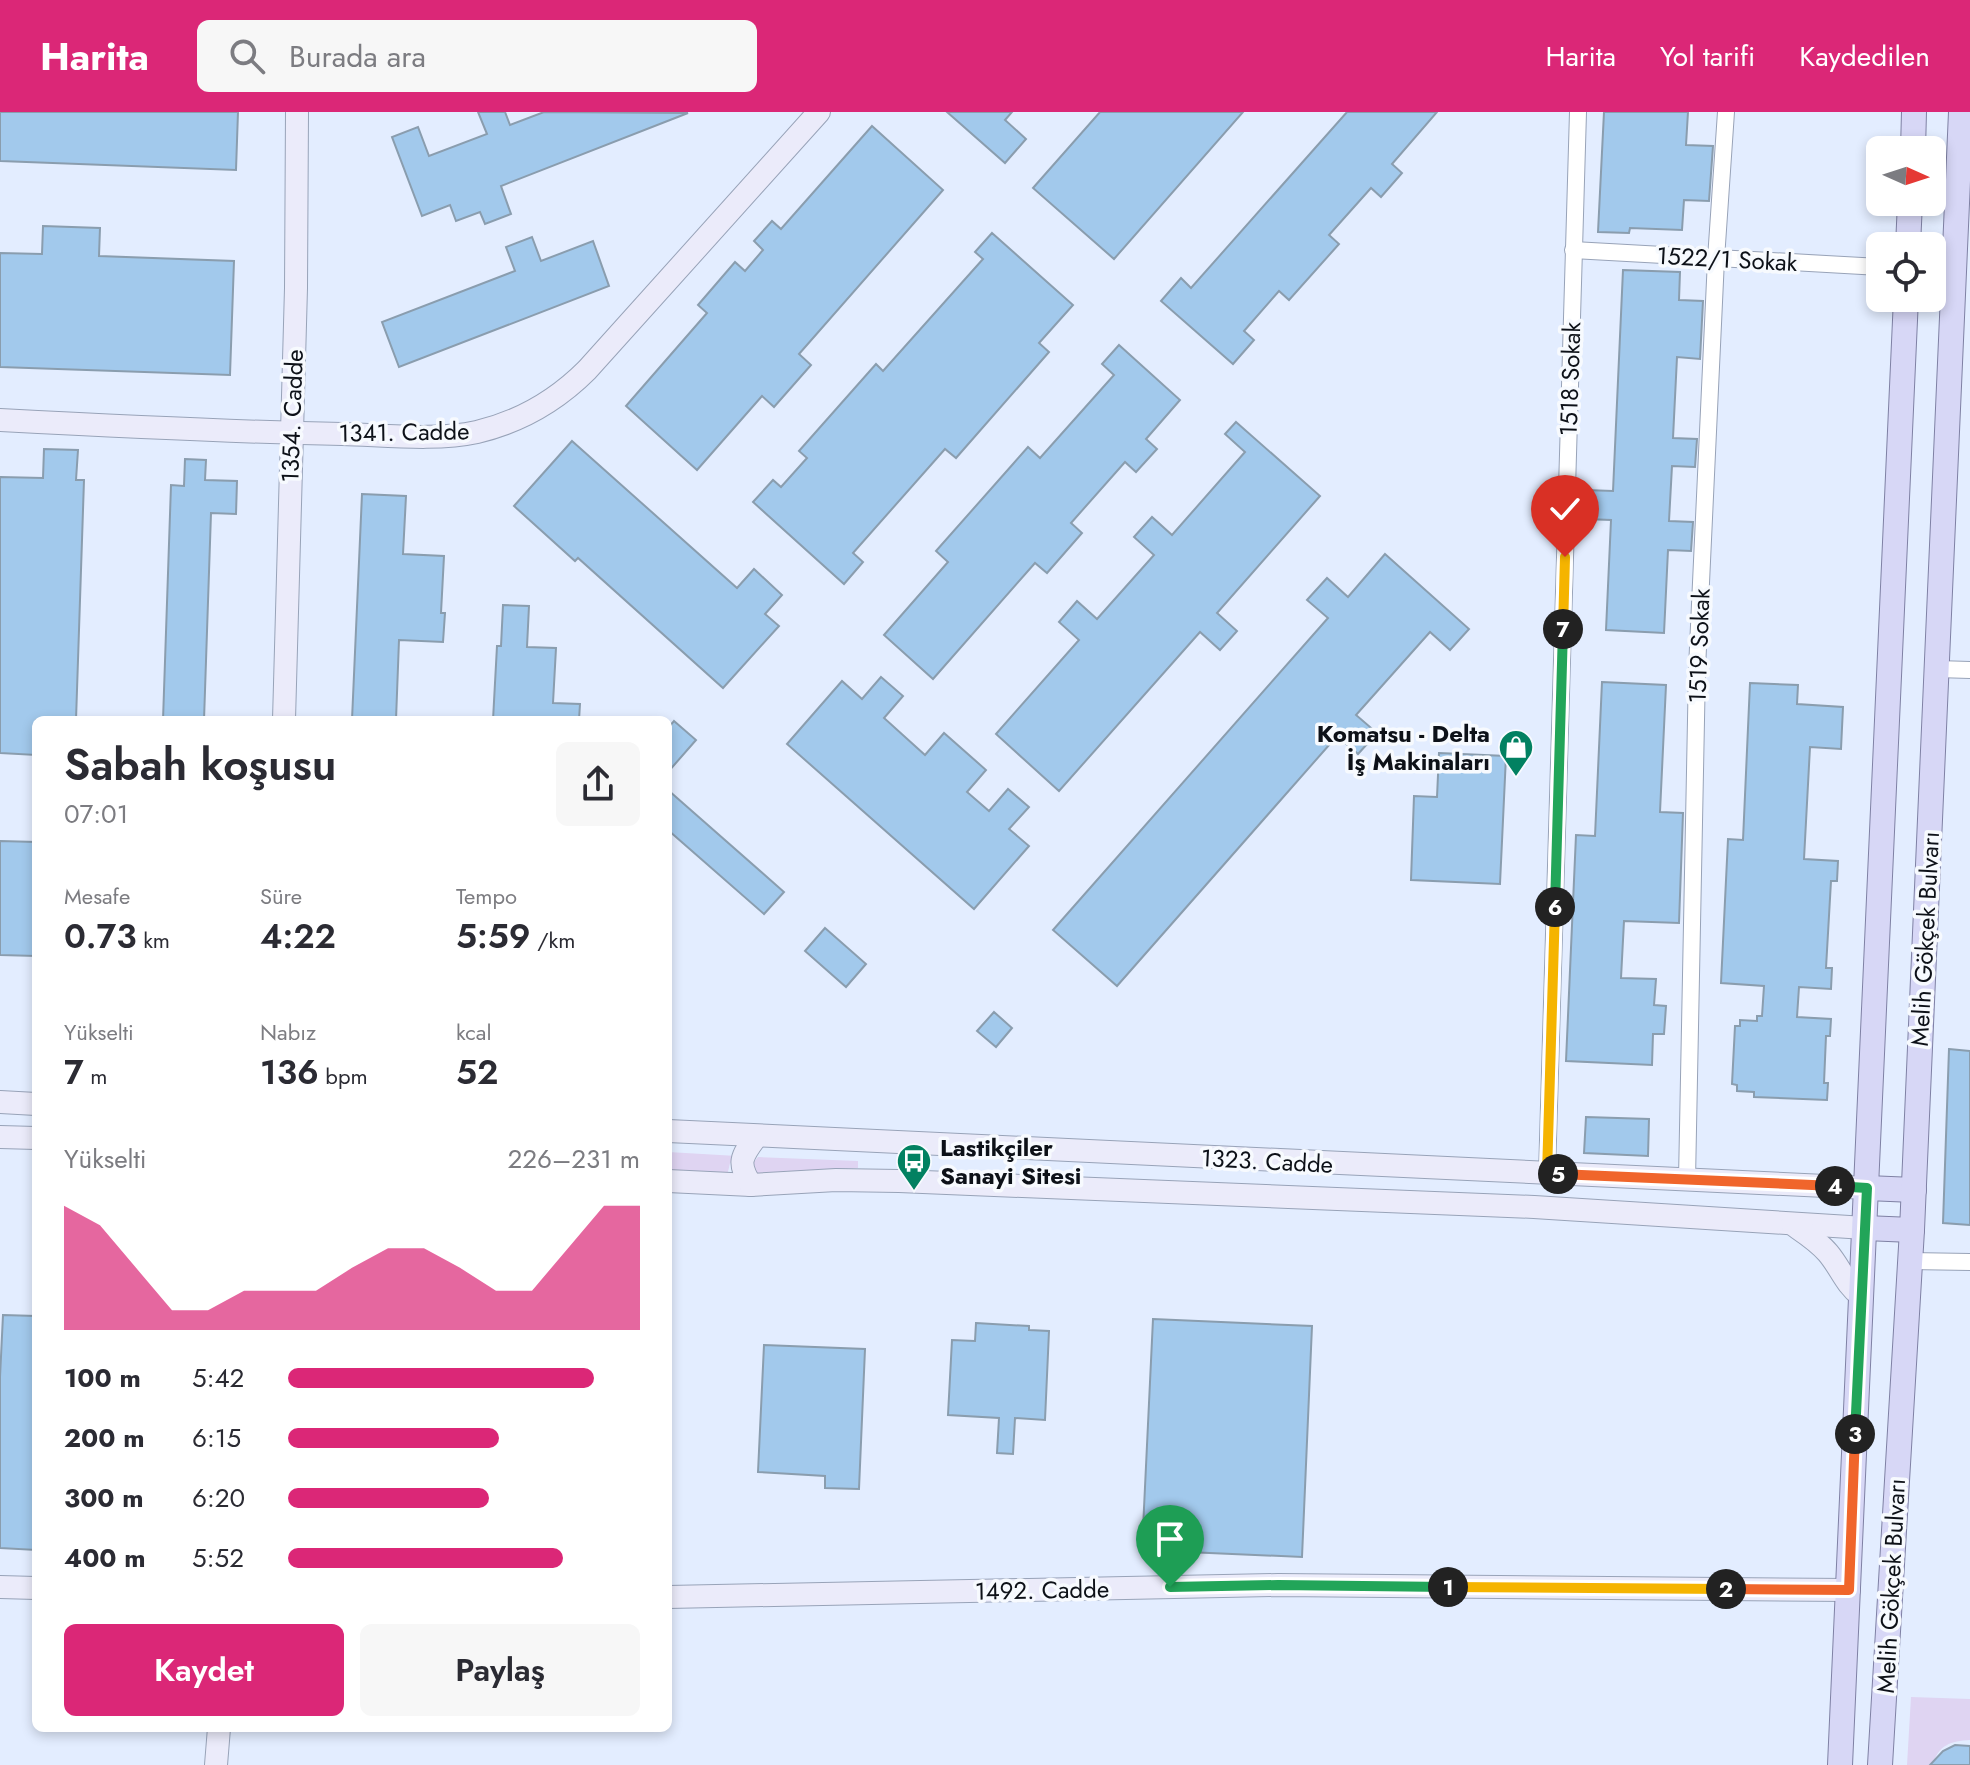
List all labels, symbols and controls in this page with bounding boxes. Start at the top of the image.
search box [197,20,757,92]
text: Harita [40,29,149,84]
icon: search [225,34,269,78]
text: Burada ara [289,35,426,78]
text: Harita [1545,36,1616,77]
text: Yol tarifi [1660,36,1755,77]
text: Kaydedilen [1799,36,1930,77]
north arrow [1866,136,1946,216]
map controls [1866,136,1946,312]
button: locate [1866,232,1946,312]
street label: 1522/1 Sokak [1656,238,1799,280]
street label: 1518 Sokak [1551,321,1589,437]
street label: 1354. Cadde [272,349,312,483]
street label: 1341. Cadde [338,413,470,451]
pin [1531,475,1599,557]
icon: check [1543,487,1587,531]
street label: 1519 Sokak [1680,587,1719,704]
pin: 7 [1543,609,1583,649]
text: 7 [1556,613,1570,645]
place label: Komatsu - Delta İş Makinaları [1317,716,1490,779]
shop icon: Komatsu - Delta İş Makinaları [1497,728,1535,778]
text: Sabah koşusu [64,733,336,797]
button: share [556,742,640,826]
text: 07:01 [64,795,128,833]
street label: Melih Gökçek Bulvarı [1902,831,1948,1047]
text: Mesafe [64,880,130,912]
text: Süre [260,880,302,912]
text: Tempo [456,880,517,912]
pin: 6 [1535,887,1575,927]
text: 6 [1548,891,1562,923]
text: 0.73 [64,912,137,961]
text: 4:22 [260,912,336,961]
text: 5:59 [456,912,531,961]
text: km [137,924,170,956]
text: /km [531,924,575,956]
text: Yükselti [64,1016,134,1048]
text: Nabız [260,1016,316,1048]
text: kcal [456,1016,492,1048]
text: 7 [64,1048,84,1097]
text: 136 [260,1048,319,1097]
text: 52 [456,1048,498,1097]
text: m [84,1060,107,1092]
text: bpm [319,1060,368,1092]
place label: Lastikçiler Sanayi Sitesi [940,1130,1081,1193]
text: Yükselti [64,1140,147,1178]
text: 226–231 m [507,1140,640,1178]
street label: 1323. Cadde [1200,1140,1334,1182]
bus stop icon: Lastikçiler Sanayi Sitesi [895,1142,933,1192]
pin: 5 [1538,1154,1578,1194]
text: 5 [1551,1158,1565,1190]
pin: 4 [1815,1166,1855,1206]
text: 4 [1827,1170,1843,1202]
text: 100 m [64,1359,141,1397]
text: 5:42 [192,1359,244,1397]
pin: 3 [1835,1414,1875,1454]
text: 3 [1848,1418,1862,1450]
text: 200 m [64,1419,145,1457]
text: 6:15 [192,1419,241,1457]
street label: Melih Gökçek Bulvarı [1868,1478,1914,1694]
text: 300 m [64,1479,144,1517]
text: 6:20 [192,1479,245,1517]
pin [1136,1505,1204,1587]
icon: arrive [1148,1517,1192,1561]
text: 400 m [64,1539,146,1577]
text: 5:52 [192,1539,244,1577]
pin: 1 [1428,1567,1468,1607]
pin: 2 [1706,1569,1746,1609]
street label: 1492. Cadde [975,1571,1109,1609]
text: 1 [1442,1571,1454,1603]
text: 2 [1719,1573,1733,1605]
button: Kaydet [64,1624,344,1716]
button: Paylaş [360,1624,640,1716]

